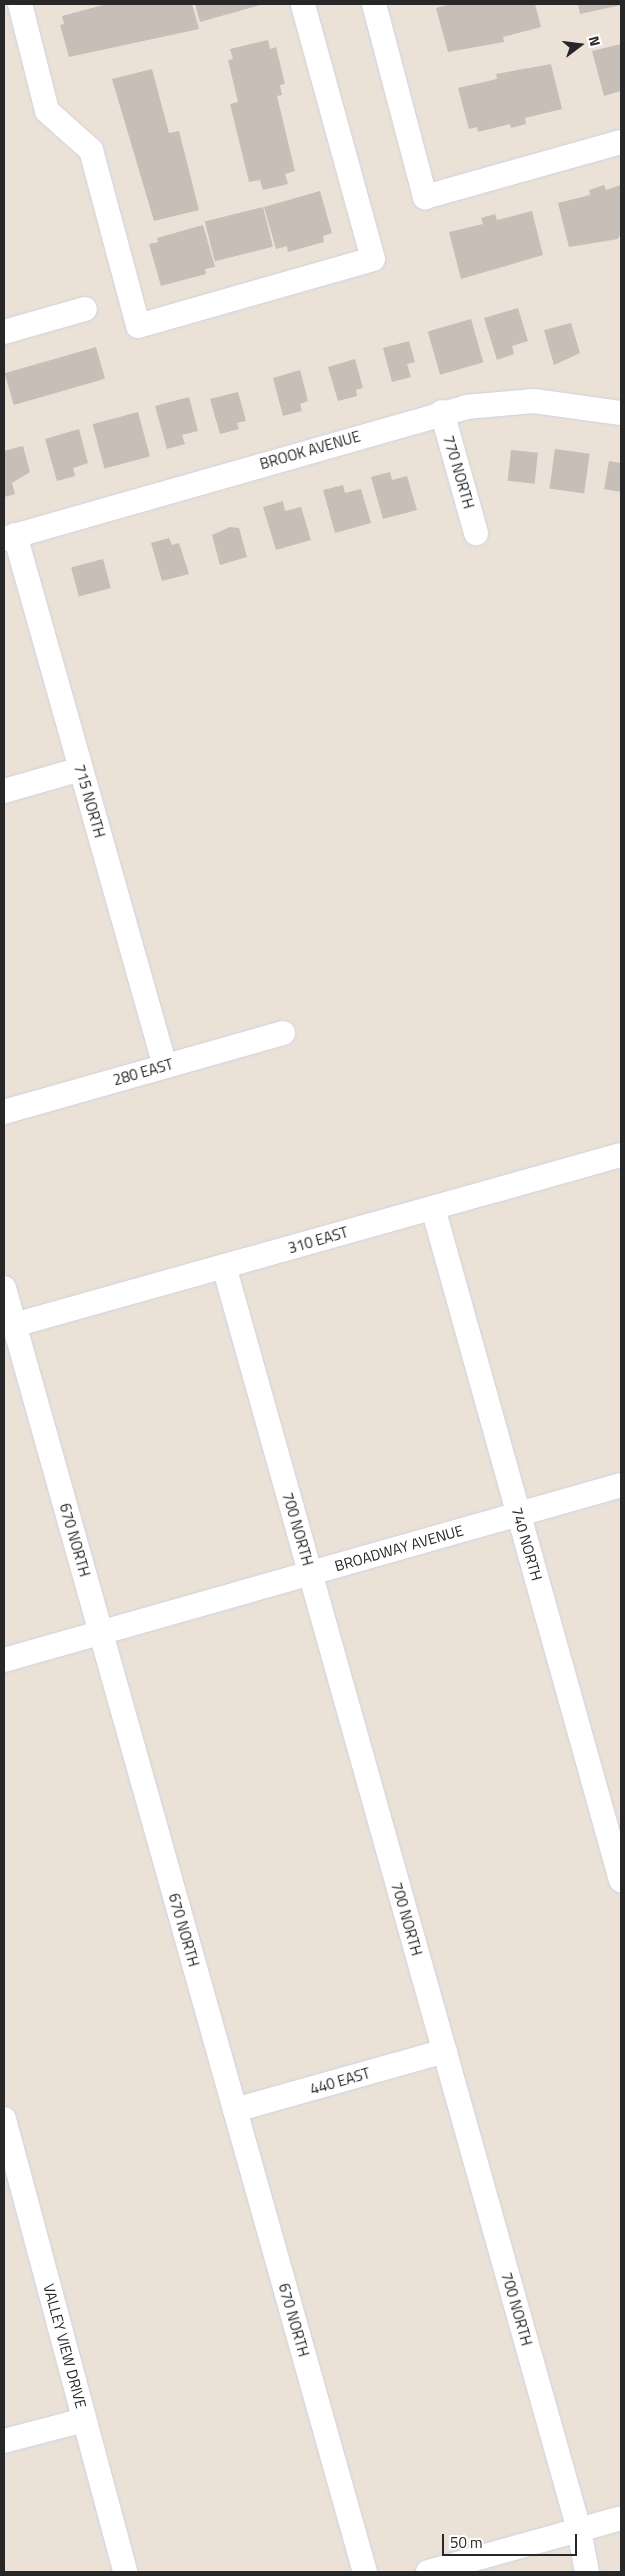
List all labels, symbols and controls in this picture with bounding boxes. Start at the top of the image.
north arrow [555,20,605,70]
text: N [584,34,606,48]
street label: BROOK AVENUE [258,427,362,473]
street label: 770 NORTH [440,433,478,511]
street label: 715 NORTH [71,762,109,840]
street label: 280 EAST [111,1055,175,1089]
street label: 310 EAST [286,1223,350,1257]
street label: 700 NORTH [279,1490,317,1568]
street label: 670 NORTH [56,1501,94,1579]
street label: 740 NORTH [508,1505,546,1583]
street label: BROADWAY AVENUE [333,1521,465,1575]
street label: 700 NORTH [388,1880,426,1958]
street label: 670 NORTH [165,1891,203,1969]
street label: 440 EAST [308,2064,372,2098]
street label: 700 NORTH [498,2270,536,2348]
street label: 670 NORTH [275,2281,313,2359]
street label: VALLEY VIEW DRIVE [40,2282,90,2410]
scale bar [445,2524,580,2556]
text: 50 m [450,2531,483,2554]

